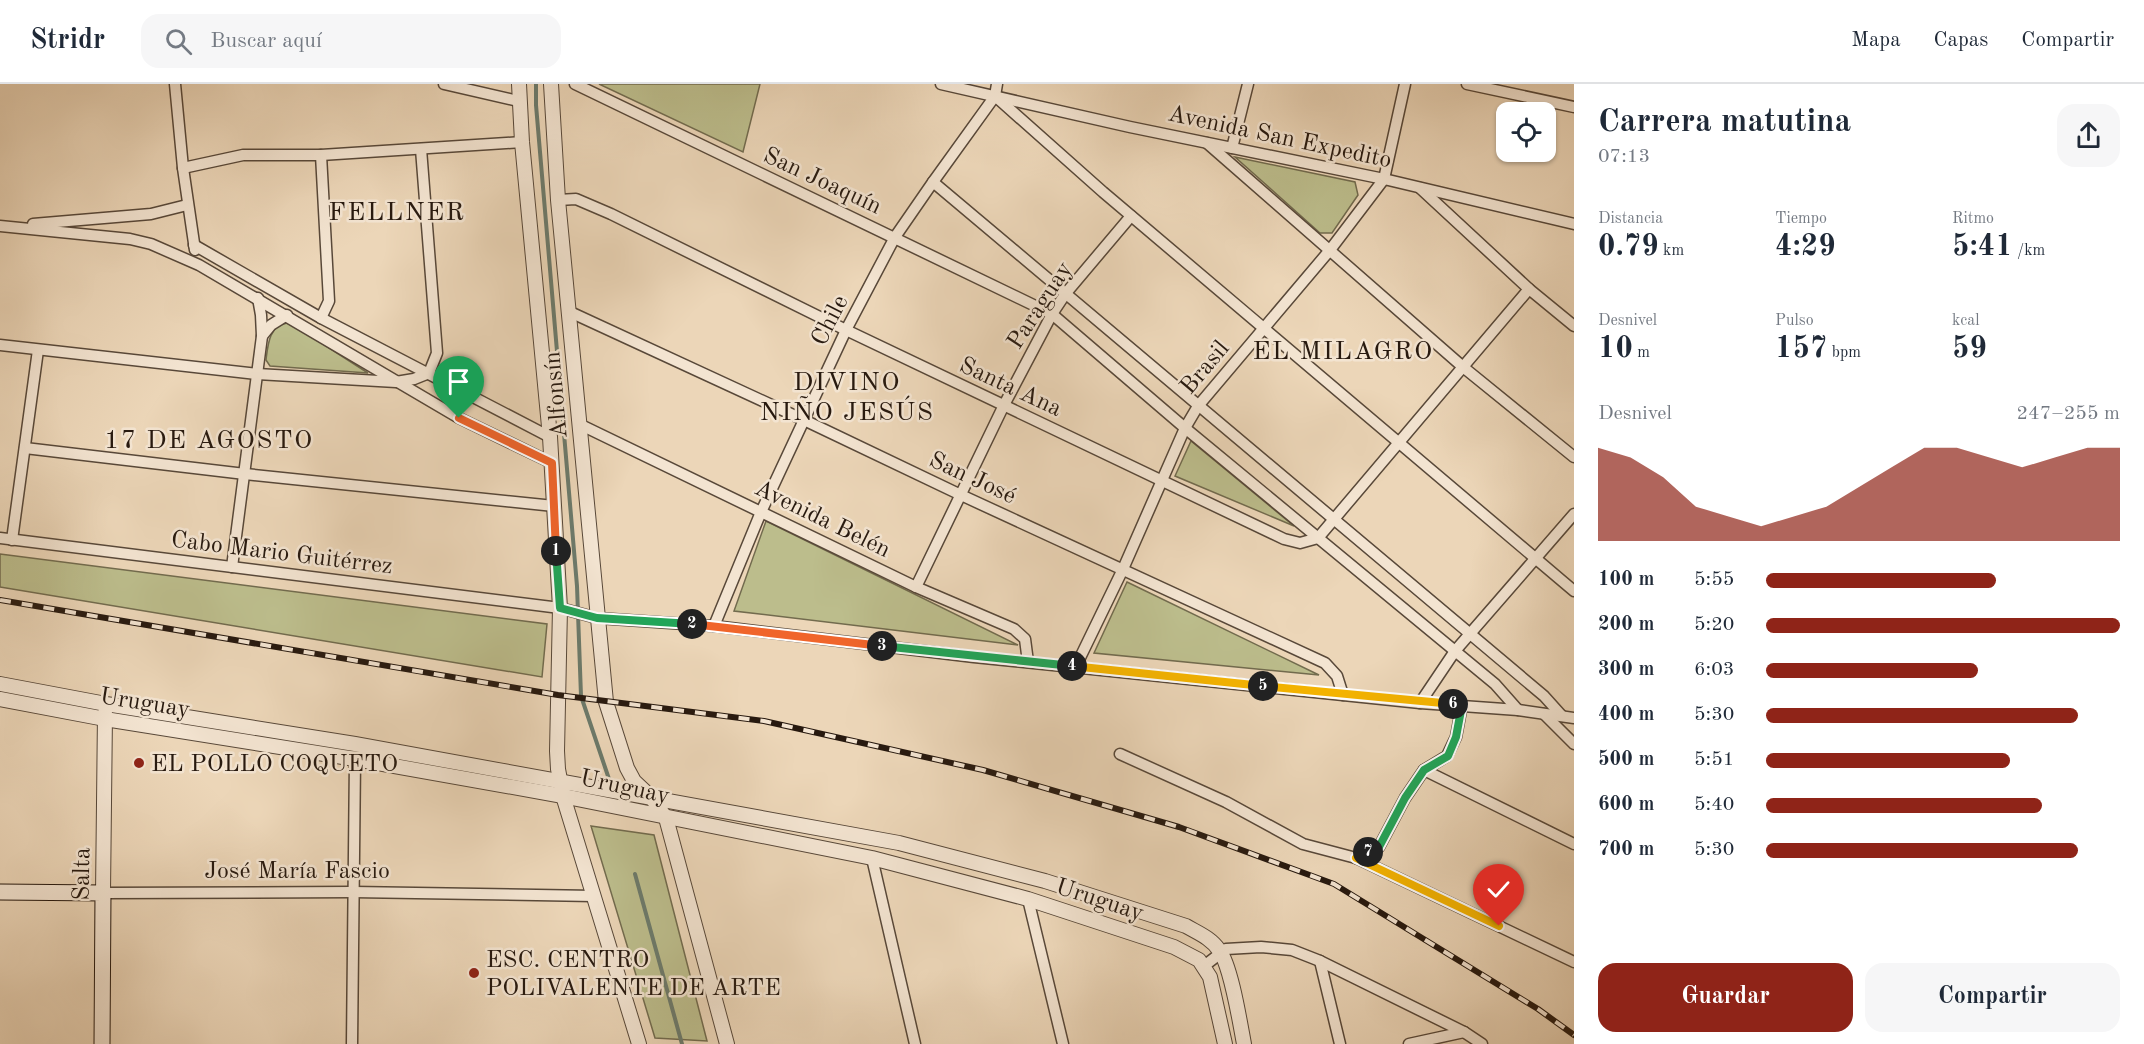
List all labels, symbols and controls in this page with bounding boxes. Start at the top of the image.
search box [141,14,561,68]
icon: search [162,25,195,58]
text: Stridr [30,27,105,55]
text: Buscar aquí [210,30,322,52]
text: Mapa [1851,30,1901,51]
text: Capas [1934,30,1988,51]
text: Compartir [2021,30,2114,51]
street label: Avenida San Expedito [1165,102,1394,173]
map controls [1496,102,1556,162]
button: locate [1496,102,1556,162]
button: share [2057,104,2120,167]
text: Carrera matutina [1598,106,1851,139]
street label: San Joaquín [759,144,885,220]
text: 07:13 [1598,147,1650,167]
district label: FELLNER [328,200,466,226]
text: Distancia [1598,211,1663,227]
text: Tiempo [1775,211,1827,227]
text: Ritmo [1952,211,1994,227]
text: 0.79 [1598,232,1659,262]
text: 4:29 [1775,232,1836,262]
text: 5:41 [1952,232,2013,262]
text: km [1659,243,1684,259]
text: /km [2013,243,2045,259]
street label: Paraguay [1004,258,1078,354]
street label: Chile [808,292,854,350]
text: Desnivel [1598,313,1657,329]
text: Pulso [1775,313,1814,329]
text: kcal [1952,313,1980,329]
text: 10 [1598,334,1633,364]
text: 157 [1775,334,1827,364]
text: 59 [1952,334,1987,364]
street label: Brasil [1177,337,1235,400]
district label: EL MILAGRO [1252,339,1434,365]
text: m [1633,345,1650,361]
text: bpm [1827,345,1861,361]
street label: Alfonsín [541,350,573,439]
street label: Santa Ana [955,354,1065,422]
pin [433,356,484,418]
icon: arrive [442,365,475,398]
district label: DIVINO NIÑO JESÚS [760,370,934,426]
text: Desnivel [1598,404,1672,424]
text: 247–255 m [2017,404,2120,424]
district label: 17 DE AGOSTO [104,428,314,454]
street label: San José [925,448,1019,509]
street label: Avenida Belén [750,477,894,563]
street label: Cabo Mario Guitérrez [170,528,394,579]
pin: 1 [541,536,571,566]
text: 1 [551,543,561,559]
text: 100 m [1598,570,1654,590]
text: 5:55 [1694,570,1734,590]
pin: 2 [677,609,707,639]
text: 200 m [1598,615,1654,635]
text: 5:20 [1694,615,1734,635]
text: 2 [687,616,697,632]
pin: 3 [867,631,897,661]
text: 3 [877,638,887,654]
pin: 4 [1057,651,1087,681]
text: 4 [1067,658,1077,674]
text: 300 m [1598,660,1654,680]
text: 6:03 [1694,660,1734,680]
pin: 5 [1248,671,1278,701]
text: 5 [1258,678,1268,694]
street label: Uruguay [98,685,192,723]
pin: 6 [1438,689,1468,719]
text: 6 [1448,696,1458,712]
text: 400 m [1598,705,1654,725]
text: 5:30 [1694,705,1734,725]
text: 500 m [1598,750,1654,770]
text: 5:51 [1694,750,1734,770]
place label: EL POLLO COQUETO [151,753,398,777]
marker: EL POLLO COQUETO [132,756,146,770]
street label: Uruguay [577,767,672,809]
text: 600 m [1598,795,1654,815]
text: 5:40 [1694,795,1734,815]
pin: 7 [1353,837,1383,867]
text: 700 m [1598,840,1654,860]
text: 5:30 [1694,840,1734,860]
text: 7 [1363,844,1373,860]
street label: Salta [71,847,95,901]
street label: José María Fascio [204,860,390,884]
pin [1473,864,1524,926]
icon: check [1482,873,1515,906]
street label: Uruguay [1052,875,1147,927]
place label: ESC. CENTRO POLIVALENTE DE ARTE [486,949,781,1001]
button: Guardar [1598,963,1853,1032]
button: Compartir [1865,963,2120,1032]
marker: ESC. CENTRO POLIVALENTE DE ARTE [467,966,481,980]

